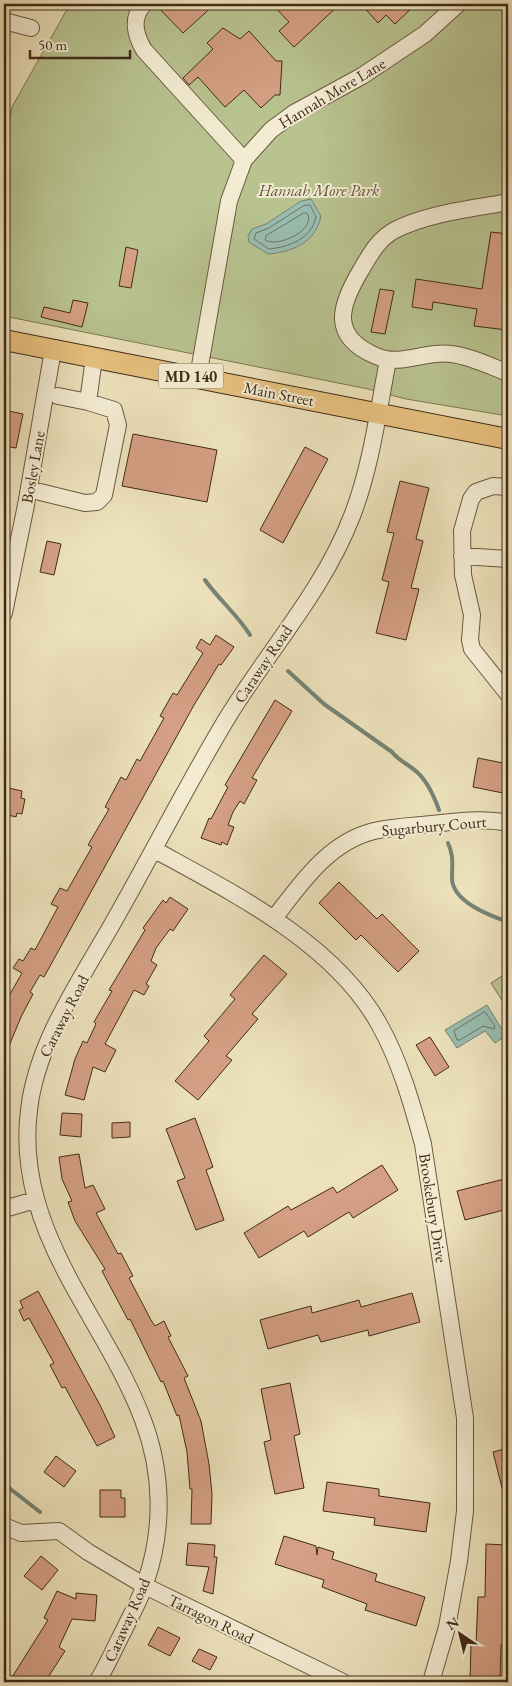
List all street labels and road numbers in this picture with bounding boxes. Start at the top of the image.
street label: Hannah More Lane [275,53,389,133]
road number: MD 140 [158,364,224,388]
street label: Main Street [242,377,316,411]
street label: Bosley Lane [16,429,50,505]
street label: Caraway Road [229,620,297,707]
street label: Sugarbury Court [381,811,487,841]
street label: Caraway Road [34,970,94,1061]
street label: Brookebury Drive [414,1152,452,1264]
street label: Caraway Road [99,1574,155,1665]
street label: Tarragon Road [165,1589,258,1649]

